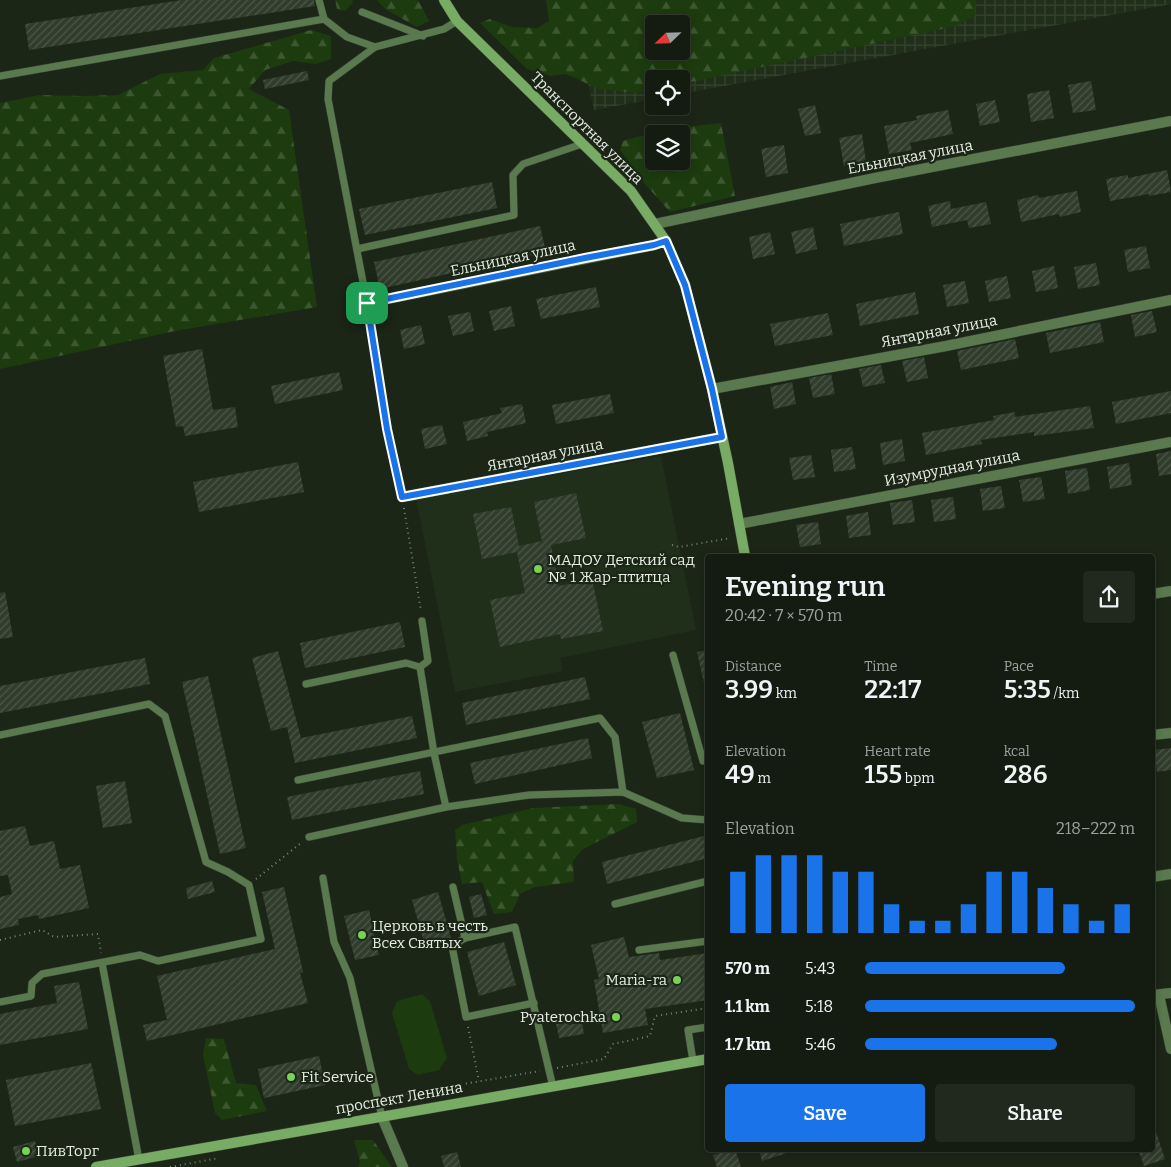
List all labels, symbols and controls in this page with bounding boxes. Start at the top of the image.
north arrow [645,15,690,60]
map controls [645,15,690,170]
street label: Транспортная улица [527,68,647,188]
button: locate [645,70,690,115]
button: layers [645,125,690,170]
street label: Ельницкая улица [846,136,974,178]
street label: Ельницкая улица [449,236,577,280]
pin [346,282,388,324]
icon: arrive [353,289,381,317]
street label: Янтарная улица [880,311,998,351]
street label: Янтарная улица [486,435,604,475]
street label: Изумрудная улица [883,446,1021,490]
place label: МАДОУ Детский сад № 1 Жар-птитца [548,551,695,586]
marker: МАДОУ Детский сад № 1 Жар-птитца [532,563,544,575]
text: Evening run [725,570,885,603]
button: share [1083,571,1135,623]
text: 20:42 · 7 × 570 m [725,606,842,625]
text: Distance [725,658,782,675]
text: Time [864,658,897,675]
text: Pace [1004,658,1034,675]
text: 3.99 [725,675,773,705]
text: 22:17 [864,675,921,705]
text: 5:35 [1004,675,1051,705]
text: km [773,685,797,702]
text: /km [1051,685,1079,702]
text: Elevation [725,743,786,760]
text: Heart rate [864,743,931,760]
text: kcal [1004,743,1030,760]
text: 49 [725,760,755,790]
text: 155 [864,760,902,790]
text: 286 [1004,760,1047,790]
text: m [755,770,771,787]
text: bpm [902,770,935,787]
text: Elevation [725,819,795,838]
text: 218–222 m [1056,819,1135,838]
place label: Церковь в честь Всех Святых [372,917,488,952]
marker: Церковь в честь Всех Святых [356,929,368,941]
text: 570 m [725,959,770,978]
text: 5:43 [805,959,835,978]
place label: Maria-ra [606,971,667,989]
marker: Maria-ra [671,974,683,986]
text: 1.1 km [725,997,770,1016]
text: 5:18 [805,997,833,1016]
place label: Pyaterochka [520,1008,606,1026]
marker: Pyaterochka [610,1011,622,1023]
text: 1.7 km [725,1035,771,1054]
text: 5:46 [805,1035,836,1054]
place label: Fit Service [301,1068,374,1086]
marker: Fit Service [285,1071,297,1083]
street label: проспект Ленина [334,1078,464,1118]
button: Save [725,1084,925,1142]
button: Share [935,1084,1135,1142]
place label: ПивТорг [36,1142,99,1160]
marker: ПивТорг [20,1145,32,1157]

